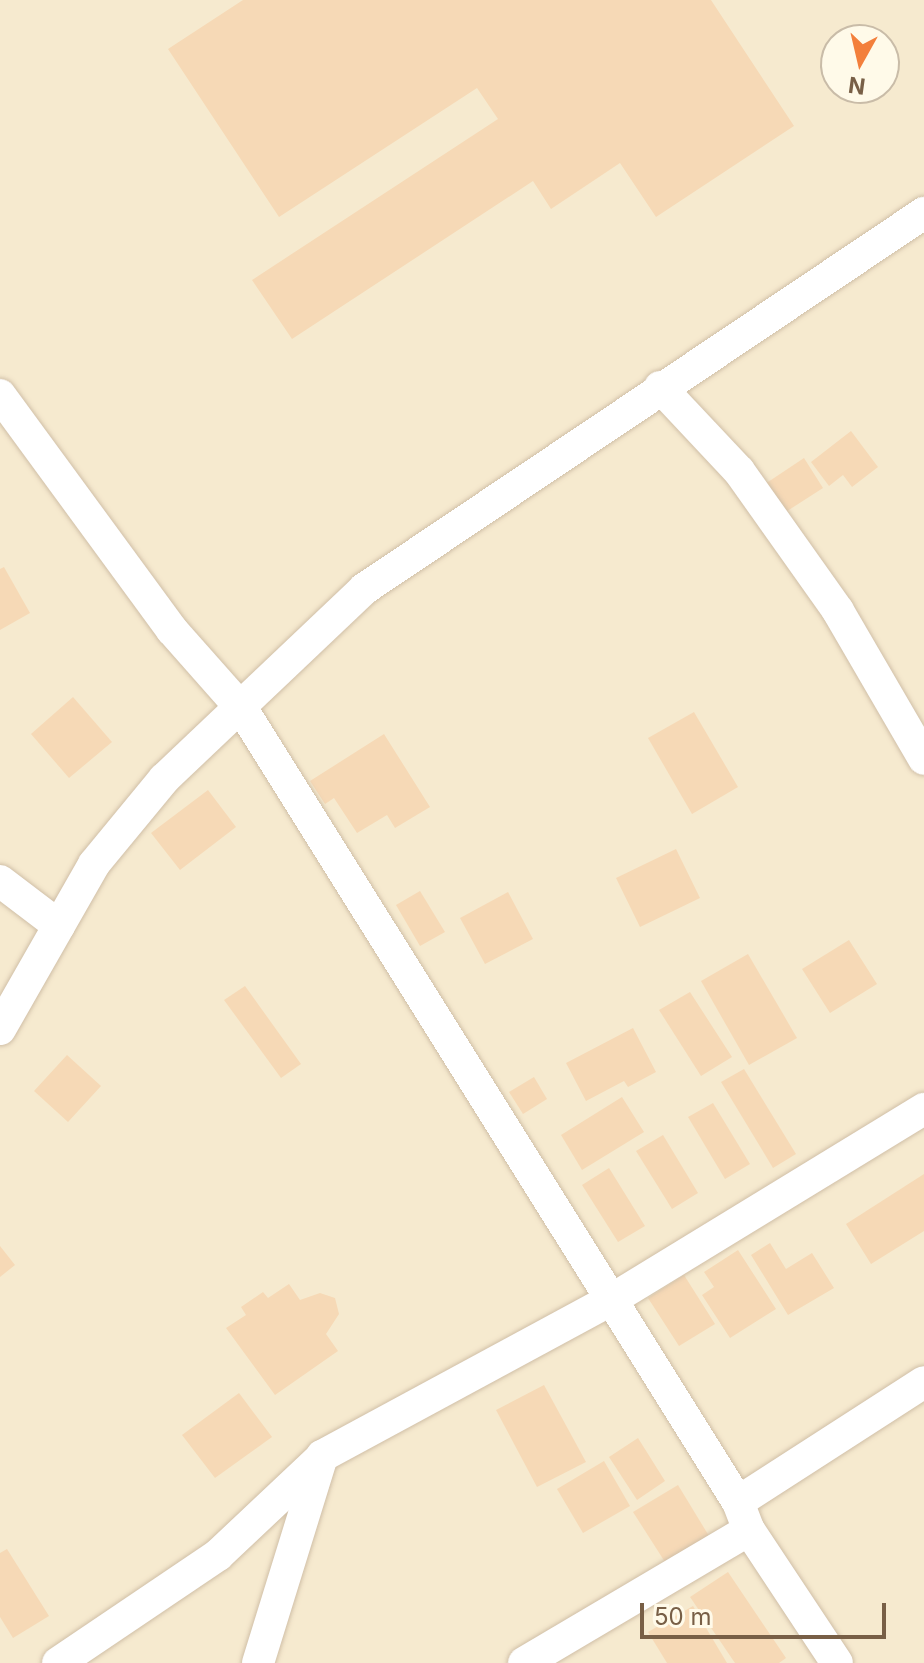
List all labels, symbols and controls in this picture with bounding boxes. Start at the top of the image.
north arrow [820,24,900,104]
text: N [847,72,867,100]
scale bar [644,1587,890,1637]
text: 50 m [654,1602,712,1631]

